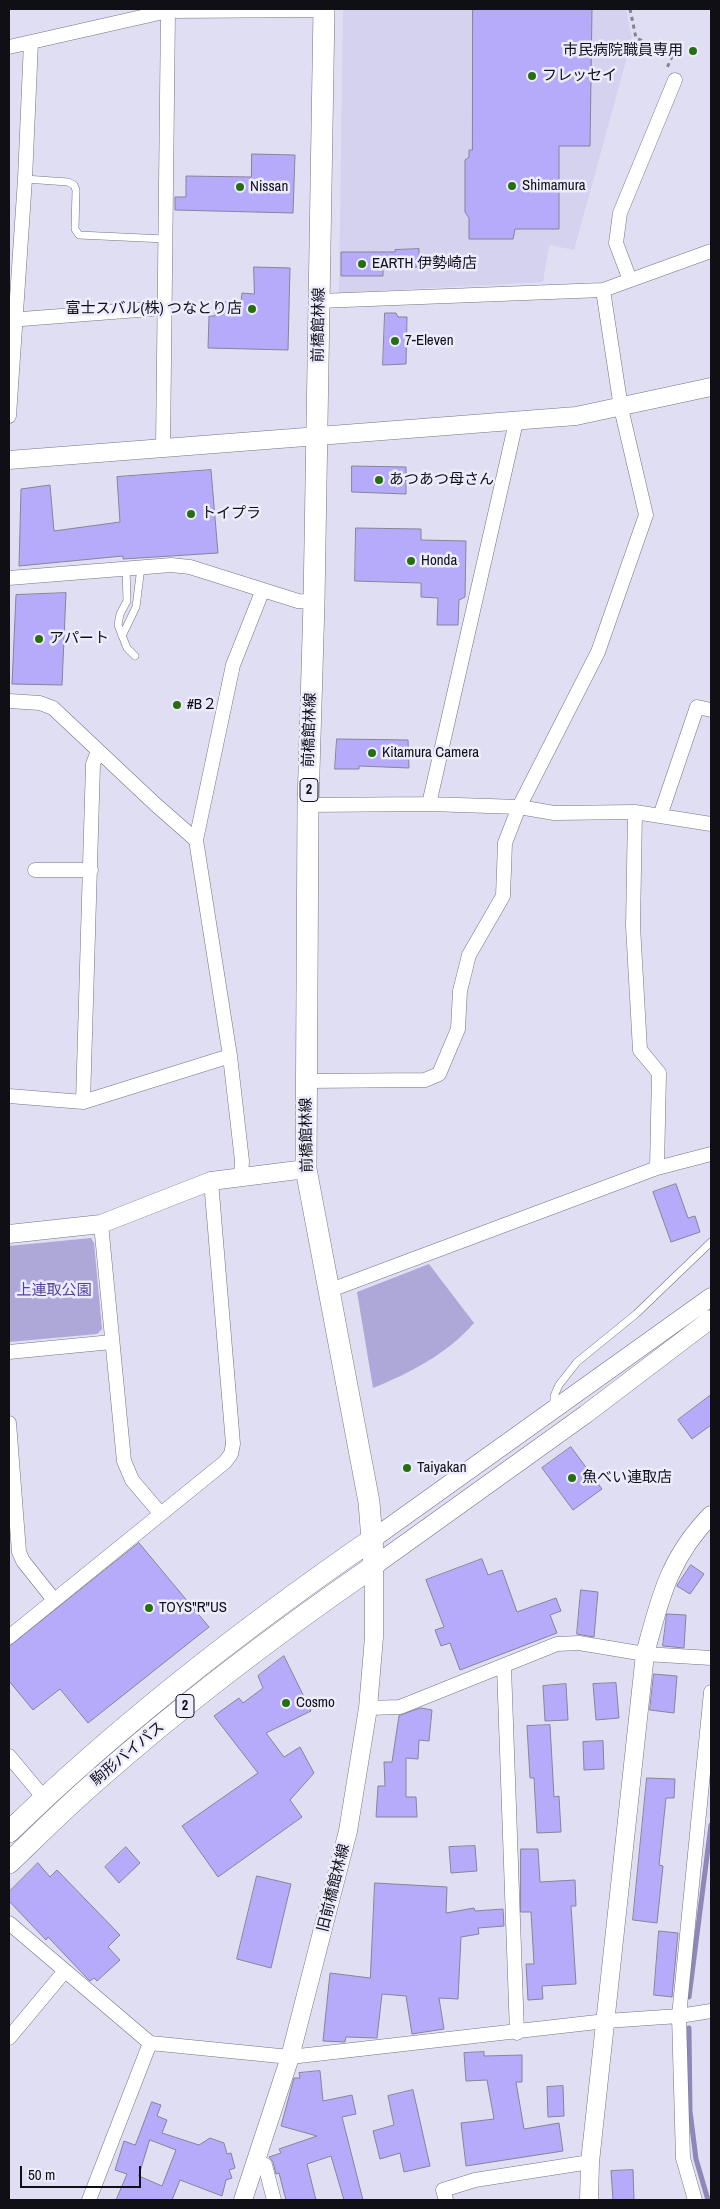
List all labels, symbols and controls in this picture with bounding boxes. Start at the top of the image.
place label: 市民病院職員専用 [563,42,683,60]
marker: 市民病院職員専用 [687,45,699,57]
place label: フレッセイ [542,67,617,85]
marker: フレッセイ [526,70,538,82]
place label: Shimamura [522,177,586,195]
place label: Nissan [250,178,288,196]
marker: Shimamura [506,180,518,192]
marker: Nissan [234,181,246,193]
place label: EARTH 伊勢崎店 [372,255,477,273]
marker: EARTH 伊勢崎店 [356,258,368,270]
street label: 前橋館林線 [309,287,329,363]
place label: 富士スバル(株) つなとり店 [65,300,242,318]
marker: 富士スバル(株) つなとり店 [246,303,258,315]
place label: 7-Eleven [405,332,454,350]
marker: 7-Eleven [389,335,401,347]
place label: あつあつ母さん [389,471,494,489]
marker: あつあつ母さん [373,474,385,486]
place label: トイプラ [201,505,261,523]
marker: トイプラ [185,508,197,520]
place label: Honda [421,552,457,570]
marker: Honda [405,555,417,567]
place label: アパート [49,630,109,648]
marker: アパート [33,633,45,645]
street label: 前橋館林線 [300,692,320,768]
place label: #B２ [187,696,217,714]
marker: #B２ [171,699,183,711]
place label: Kitamura Camera [382,744,479,762]
marker: Kitamura Camera [366,747,378,759]
road number: 2 [300,778,318,802]
street label: 前橋館林線 [297,1097,317,1173]
park label: 上連取公園 [17,1282,91,1300]
place label: Taiyakan [417,1459,466,1477]
marker: Taiyakan [401,1462,413,1474]
place label: 魚べい連取店 [582,1469,672,1487]
marker: 魚べい連取店 [566,1472,578,1484]
place label: TOYS"R"US [159,1599,227,1617]
marker: TOYS"R"US [143,1602,155,1614]
road number: 2 [176,1694,194,1718]
place label: Cosmo [296,1694,335,1712]
marker: Cosmo [280,1697,292,1709]
street label: 駒形バイパス [88,1718,168,1790]
street label: 旧前橋館林線 [314,1842,354,1934]
scale bar [22,2156,144,2188]
text: 50 m [28,2164,55,2185]

